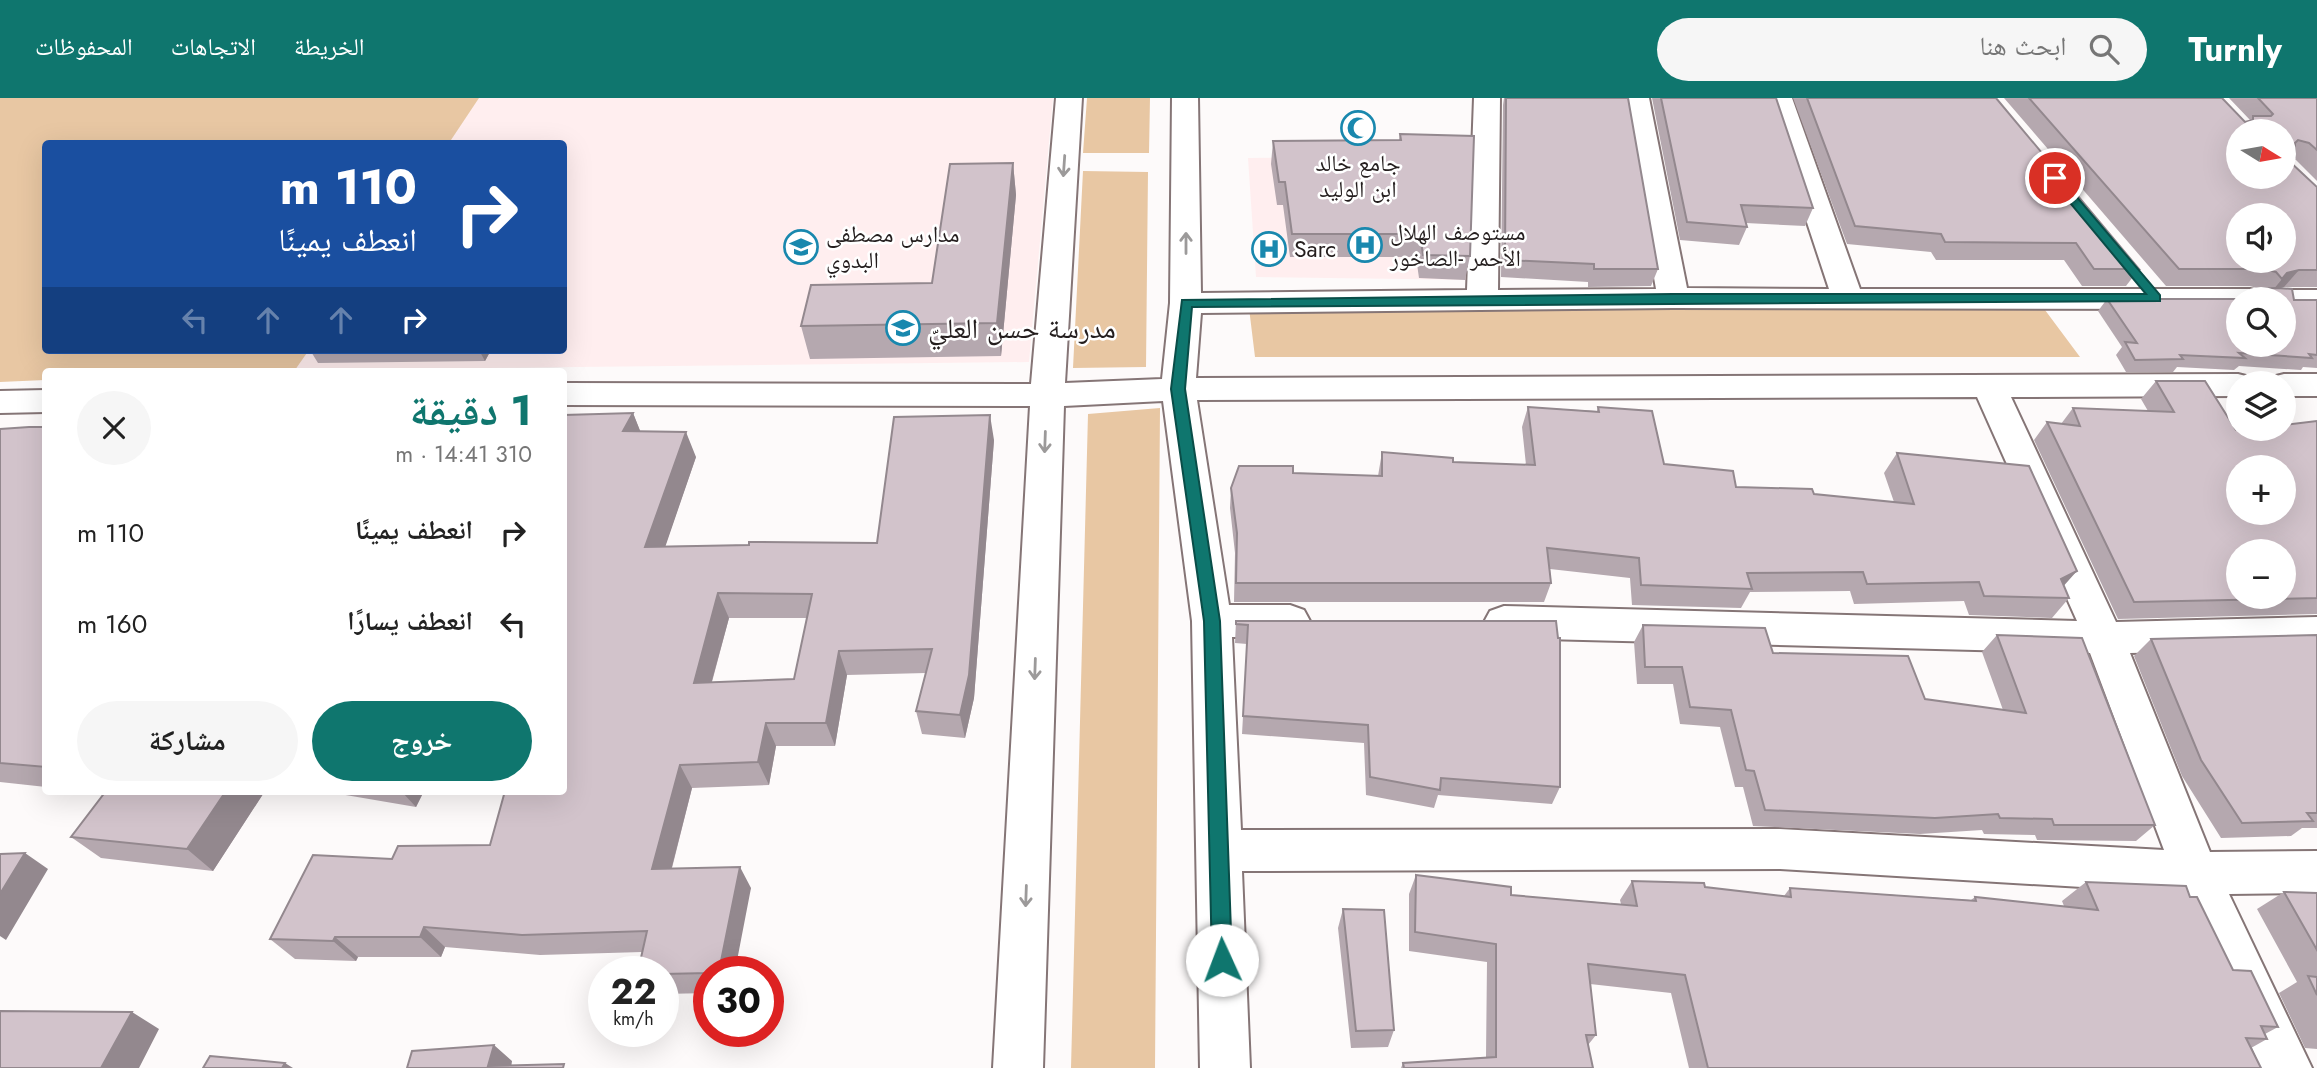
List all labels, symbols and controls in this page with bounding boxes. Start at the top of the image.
search box [1657,18,2147,81]
text: Turnly [2189,26,2282,73]
text: ابحث هنا [1979,27,2067,65]
text: المحفوظات [35,29,133,64]
text: الاتجاهات [171,29,256,64]
text: الخريطة [294,29,365,64]
icon: search [2085,30,2123,68]
mosque icon: جامع خالد ابن الوليد [1339,109,1377,147]
north arrow [2226,119,2296,189]
map controls [2226,119,2296,609]
place label: جامع خالد ابن الوليد [1315,146,1401,206]
pin [2025,148,2085,208]
text: 110 m [280,152,417,222]
one-way arrow [1057,154,1070,177]
icon: arrive [2036,159,2074,197]
icon: right [441,168,532,259]
button: sound [2226,203,2296,273]
place label: مستوصف الهلال الأحمر -الصاخور [1389,215,1525,275]
text: انعطف يمينًا [278,217,417,263]
place label: مدارس مصطفى البدوي [826,217,960,279]
hospital icon: مستوصف الهلال الأحمر -الصاخور [1346,226,1384,264]
school or university icon: مدارس مصطفى البدوي [782,228,820,266]
hospital icon: Sarc [1250,230,1288,268]
one-way arrow [1179,232,1193,255]
place label: Sarc [1294,232,1336,266]
button: search [2226,287,2296,357]
icon: left [176,301,214,339]
icon: ahead [249,301,287,339]
icon: ahead [322,301,360,339]
icon: right [395,301,433,339]
place label: مدرسة حسن العليّ [928,308,1116,351]
school or university icon: مدرسة حسن العليّ [884,309,922,347]
button: layers [2226,371,2296,441]
text: 1 دقيقة [410,380,532,441]
button: close [77,391,151,465]
one-way arrow [1038,430,1051,453]
text: 310 m · 14:41 [395,437,532,471]
button: + [2226,455,2296,525]
text: انعطف يمينًا [355,511,473,549]
text: 110 m [77,514,144,552]
icon: right [494,514,532,552]
button: − [2226,539,2296,609]
text: انعطف يسارًا [347,602,473,640]
text: 160 m [77,605,147,643]
icon: left [494,605,532,643]
one-way arrow [1029,657,1042,680]
button: مشاركة [77,701,298,781]
button: خروج [312,701,532,781]
one-way arrow [1019,885,1032,908]
position arrow [1185,923,1259,997]
speed limit sign: 30 [693,956,784,1047]
text: 22 [611,967,656,1017]
text: km/h [613,1006,654,1032]

